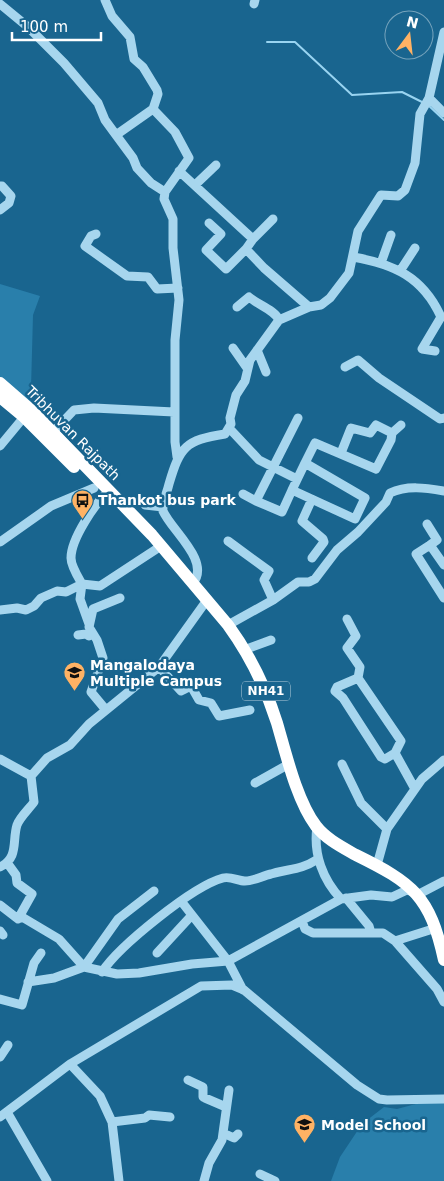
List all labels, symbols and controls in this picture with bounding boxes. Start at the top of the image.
scale bar [12,10,101,42]
north arrow [384,10,434,60]
text: N [405,13,420,32]
text: 100 m [20,18,68,36]
street label: Tribhuvan Rajpath [22,382,123,483]
bus stop icon: Thankot bus park [70,488,94,519]
place label: Thankot bus park [98,492,237,508]
place label: Mangalodaya Multiple Campus [90,657,222,689]
school or university icon: Mangalodaya Multiple Campus [62,661,86,692]
road number: NH41 [242,681,290,700]
school or university icon: Model School [293,1113,317,1144]
place label: Model School [321,1117,426,1133]

